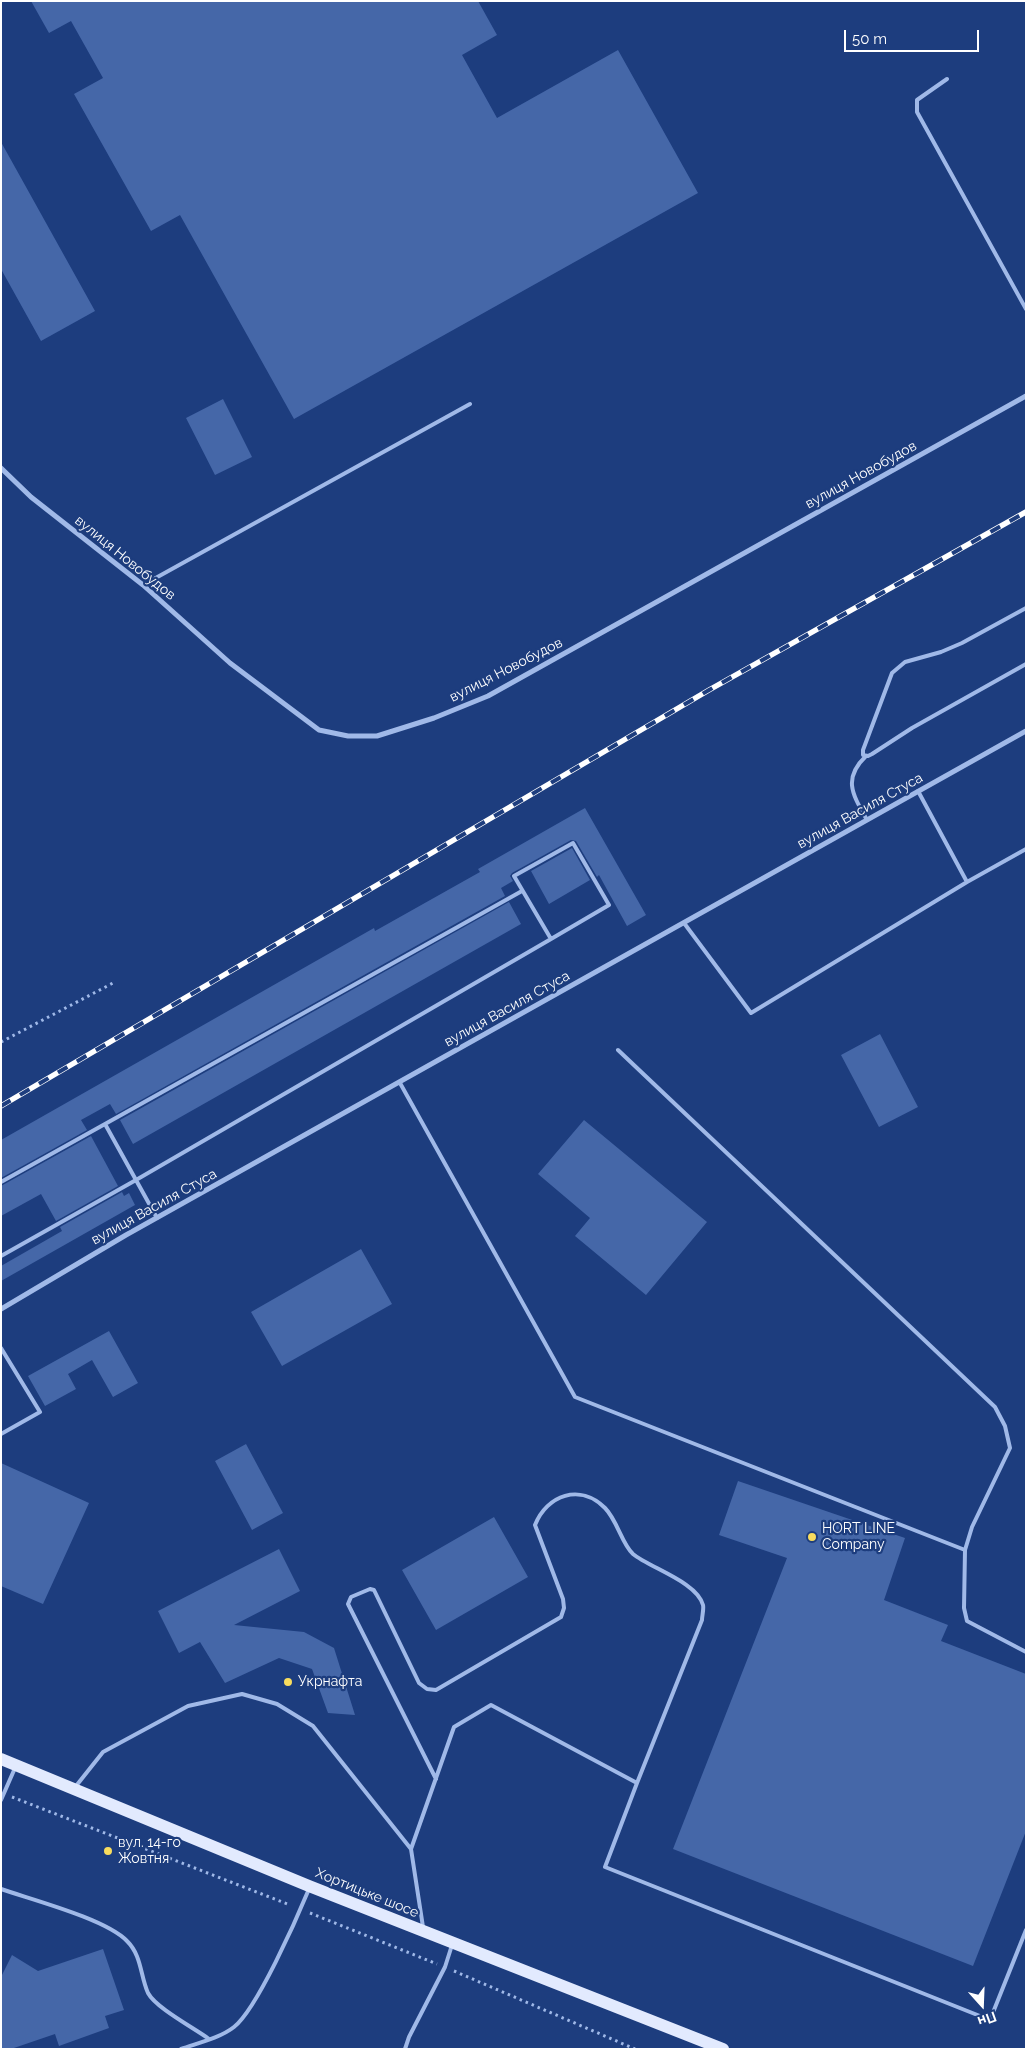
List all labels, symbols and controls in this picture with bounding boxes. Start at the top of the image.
scale bar [847,20,982,52]
text: 50 m [852,30,887,48]
street label: вулиця Новобудов [803,437,919,513]
street label: вулиця Новобудов [71,512,179,604]
street label: вулиця Новобудов [447,634,565,706]
street label: вулиця Василя Стуса [794,769,926,853]
street label: вулиця Василя Стуса [441,967,573,1051]
street label: вулиця Василя Стуса [88,1165,220,1249]
place label: HORT LINE Company [822,1521,895,1554]
marker: HORT LINE Company [806,1531,818,1543]
place label: Укрнафта [298,1674,362,1690]
marker: Укрнафта [282,1676,294,1688]
place label: вул. 14-го Жовтня [118,1835,181,1868]
marker: вул. 14-го Жовтня [102,1845,114,1857]
street label: Хортицьке шосе [313,1865,421,1921]
north arrow [957,1980,1007,2030]
text: Пн [976,2008,999,2030]

